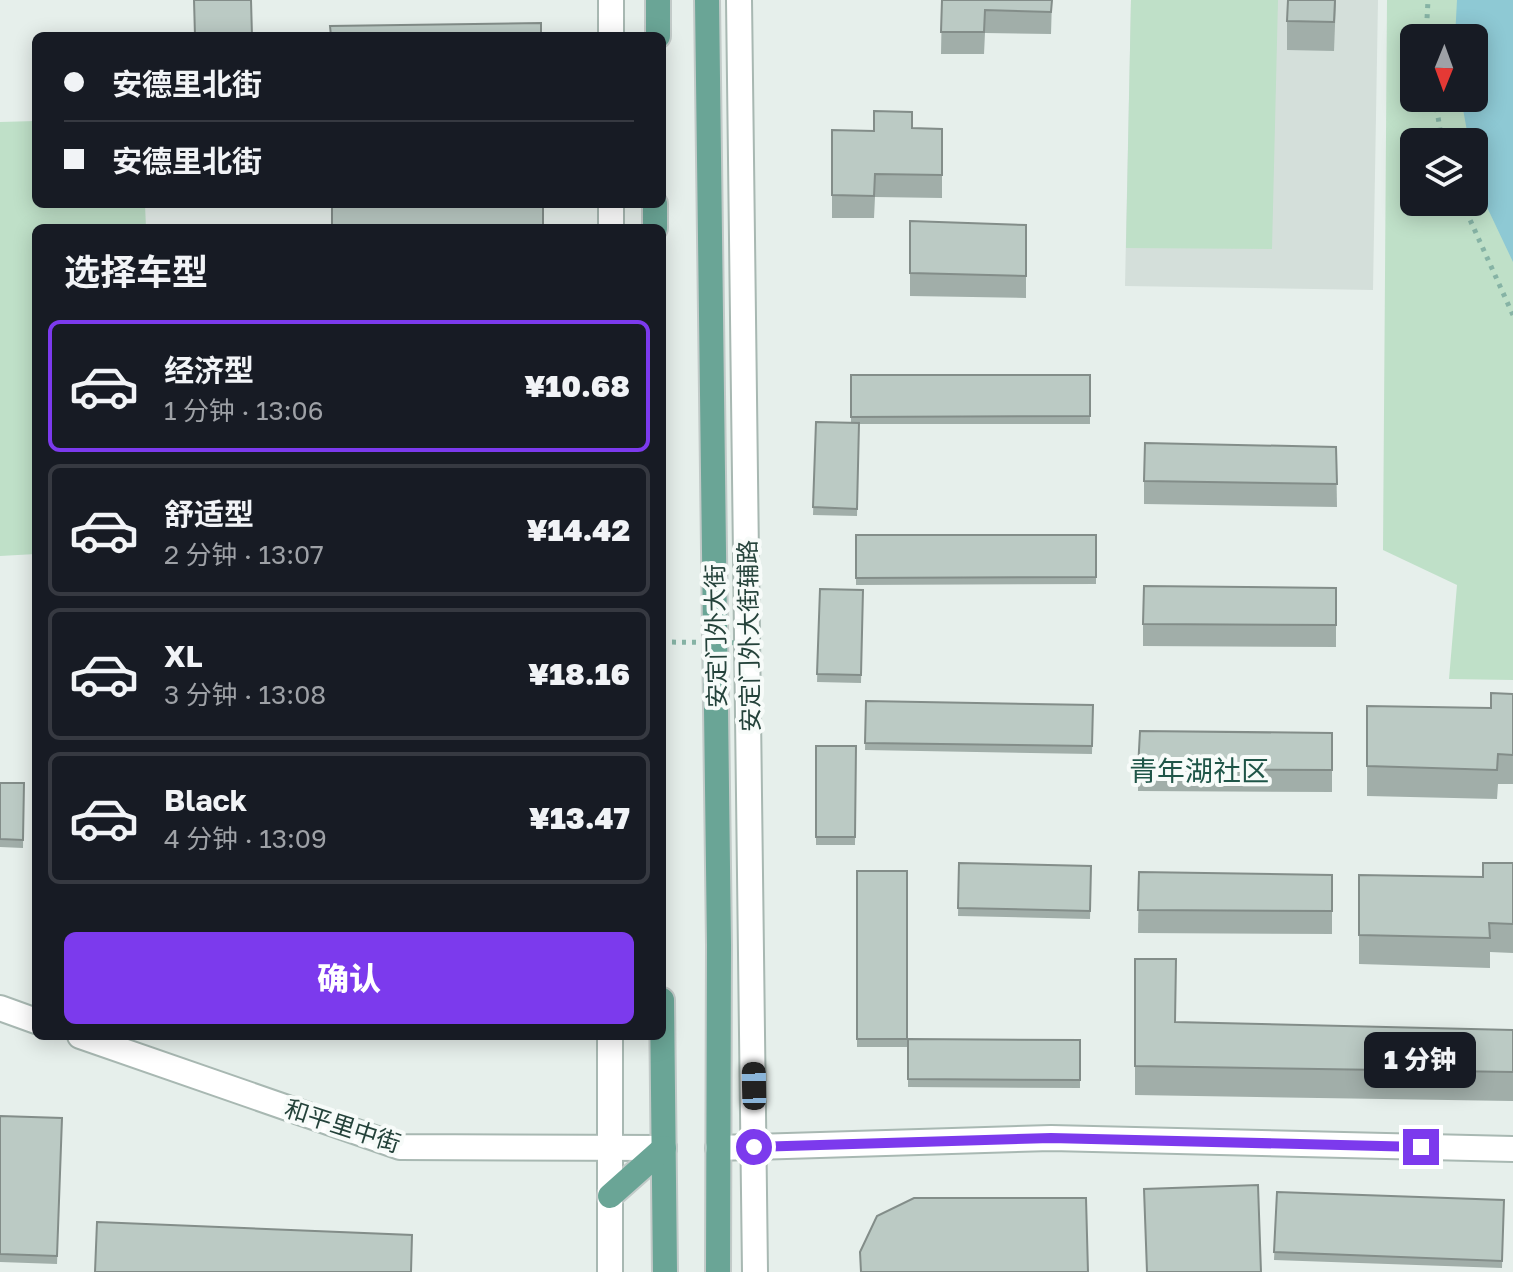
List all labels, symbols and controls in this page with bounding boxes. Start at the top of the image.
north arrow [1400,24,1488,112]
map controls [1400,24,1488,216]
text: 安德里北街 [112,66,262,102]
button: layers [1400,128,1488,216]
text: 安德里北街 [112,143,262,179]
text: 选择车型 [64,250,208,293]
icon: car [68,350,140,422]
text: 经济型 [164,352,254,388]
text: ¥10.68 [524,368,630,404]
text: 1 分钟 · 13:06 [164,395,323,426]
icon: car [68,494,140,566]
text: 舒适型 [164,496,254,532]
text: ¥14.42 [526,512,630,548]
text: 2 分钟 · 13:07 [164,539,324,570]
street label: 安定门外大街辅路 [732,540,764,732]
street label: 安定门外大街 [699,564,731,708]
icon: car [68,638,140,710]
text: XL [164,638,203,674]
text: ¥18.16 [528,656,630,692]
text: 3 分钟 · 13:08 [164,679,326,710]
district label: 青年湖社区 [1129,754,1269,787]
icon: car [68,782,140,854]
text: Black [164,782,247,818]
text: ¥13.47 [529,800,630,836]
text: 4 分钟 · 13:09 [164,823,327,854]
button: 确认 [64,932,634,1024]
callout: 1 分钟 [1365,1031,1477,1087]
text: 1 分钟 [1384,1044,1456,1075]
car [742,1062,766,1110]
street label: 和平里中街 [281,1093,405,1157]
route start [736,1129,772,1165]
route end [1403,1129,1439,1165]

